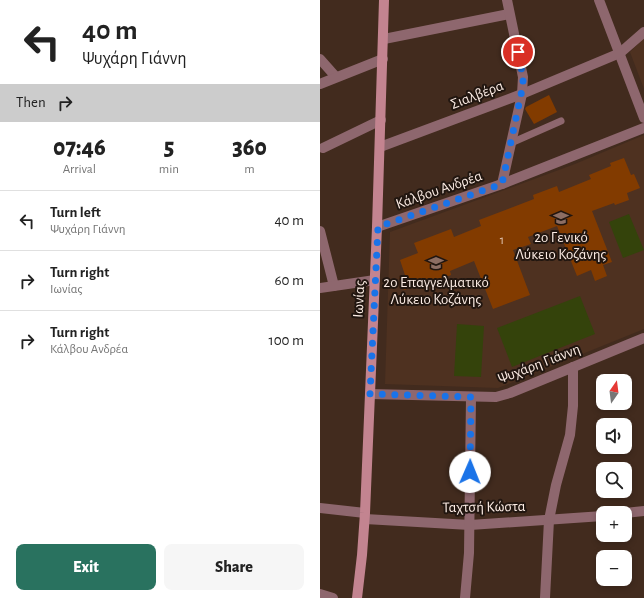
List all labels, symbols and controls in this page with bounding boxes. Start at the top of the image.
icon: left [16,16,68,68]
text: 40 m [82,17,138,45]
pin [501,35,535,69]
icon: arrive [507,41,529,63]
text: Ψυχάρη Γιάννη [82,50,187,68]
street label: Σιαλβέρα [448,78,506,112]
icon: right [54,92,76,114]
text: Then [16,95,46,110]
text: 07:46 [53,136,106,160]
text: 5 [164,136,174,160]
text: 360 [232,136,267,160]
text: Arrival [63,163,96,176]
text: min [159,163,179,176]
text: m [244,163,255,176]
street label: Κάλβου Ανδρέα [394,168,484,212]
text: Turn left [50,205,101,220]
school or university icon: 2ο Γενικό Λύκειο Κοζάνης [552,209,570,227]
icon: left [16,210,38,232]
text: 40 m [274,213,304,228]
text: Ψυχάρη Γιάννη [50,223,126,236]
place label: 2ο Γενικό Λύκειο Κοζάνης [516,230,607,262]
house number: 1 [500,234,504,247]
school or university icon: 2ο Επαγγελματικό Λύκειο Κοζάνης [427,254,445,272]
text: Turn right [50,265,109,280]
icon: right [16,270,38,292]
text: 60 m [275,273,304,288]
place label: 2ο Επαγγελματικό Λύκειο Κοζάνης [383,275,489,307]
street label: Ιωνίας [351,280,367,318]
text: Ιωνίας [50,283,83,296]
text: Turn right [50,325,109,340]
icon: right [16,330,38,352]
text: 100 m [269,333,304,348]
street label: Ψυχάρη Γιάννη [496,341,582,387]
text: Κάλβου Ανδρέα [50,343,128,356]
north arrow [596,374,632,410]
map controls [596,374,632,586]
button: sound [596,418,632,454]
position arrow [449,451,491,493]
button: search [596,462,632,498]
street label: Ταχτσή Κώστα [442,499,526,515]
button: + [596,506,632,542]
button: Exit [16,544,156,590]
button: Share [164,544,304,590]
button: − [596,550,632,586]

